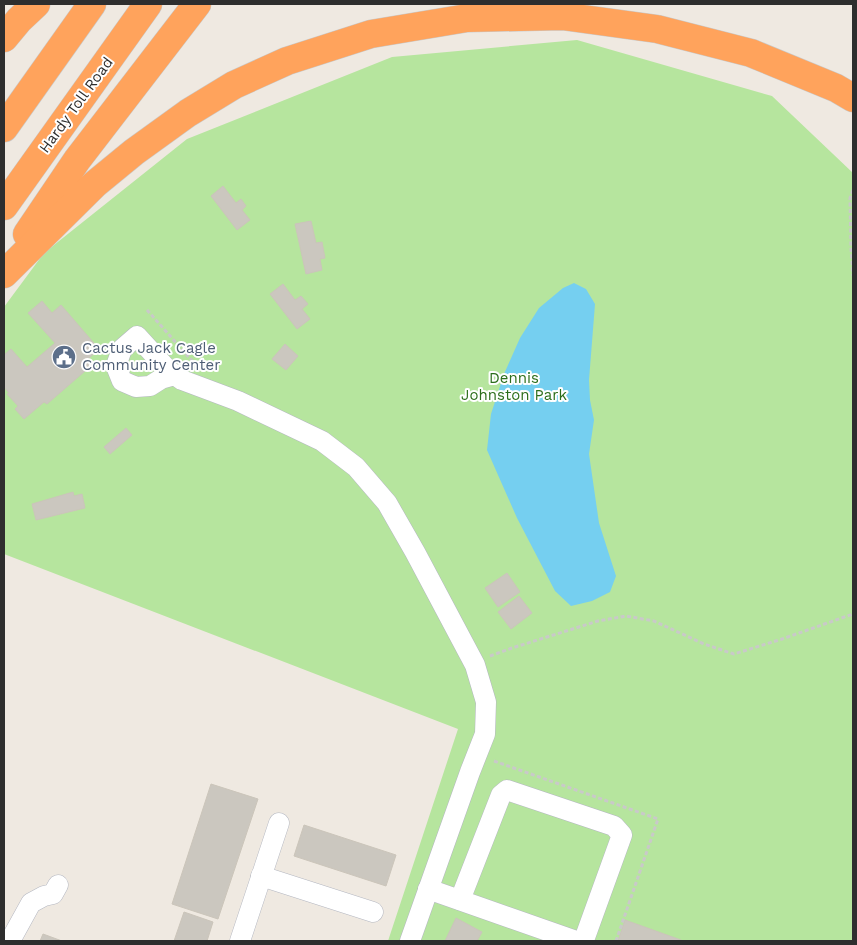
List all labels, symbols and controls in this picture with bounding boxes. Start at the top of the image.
street label: Hardy Toll Road [35,54,117,156]
place label: Cactus Jack Cagle Community Center [82,339,220,374]
public building icon: Cactus Jack Cagle Community Center [51,344,77,370]
park label: Dennis Johnston Park [461,369,567,404]

